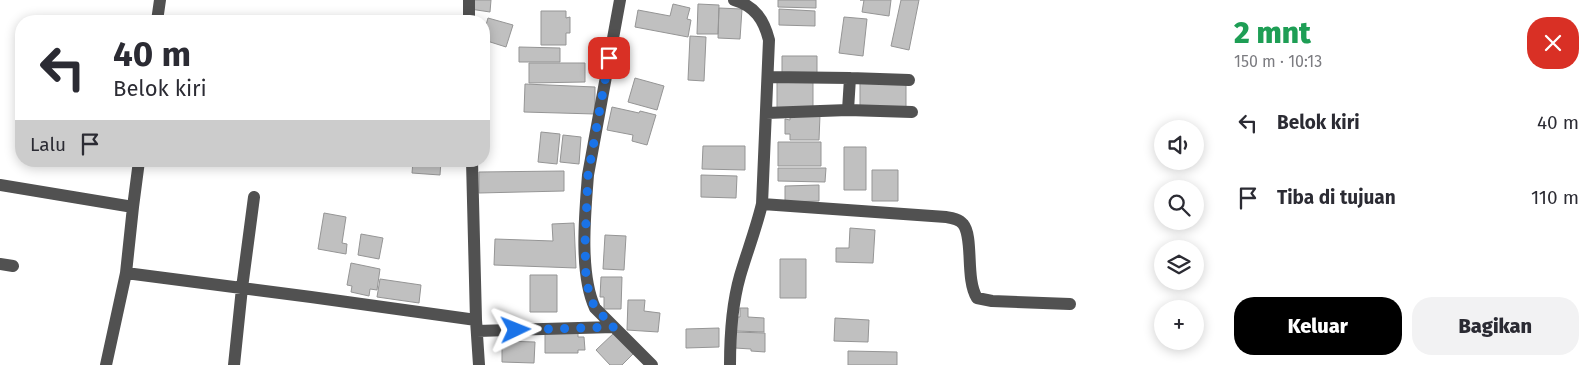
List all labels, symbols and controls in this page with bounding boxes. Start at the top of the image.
text: 2 mnt [1234,15,1311,51]
button: close [1527,17,1579,69]
text: 40 m [113,33,191,75]
icon: left [30,35,95,100]
pin [588,37,630,79]
icon: arrive [595,44,623,72]
text: 150 m · 10:13 [1234,52,1322,71]
text: Belok kiri [113,75,207,102]
icon: left [1234,109,1262,137]
text: Belok kiri [1277,111,1360,134]
text: 40 m [1537,111,1579,134]
map controls [1154,120,1204,350]
button: sound [1154,120,1204,170]
icon: arrive [76,130,104,158]
text: Lalu [30,133,66,156]
button: search [1154,180,1204,230]
icon: arrive [1234,184,1262,212]
text: Tiba di tujuan [1277,186,1396,209]
text: 110 m [1531,186,1579,209]
button: layers [1154,240,1204,290]
button: Keluar [1234,297,1402,355]
button: Bagikan [1412,297,1579,355]
button: + [1154,300,1204,350]
position arrow [489,303,541,355]

